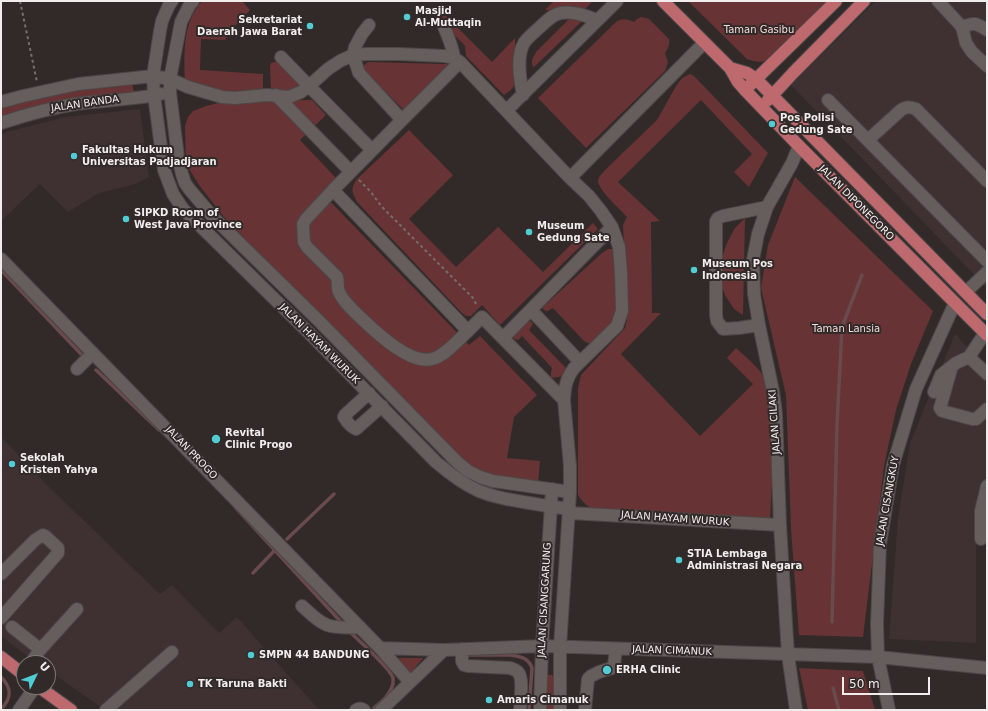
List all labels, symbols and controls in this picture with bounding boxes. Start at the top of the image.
place label: Masjid Al-Muttaqin [415,5,481,28]
marker: Masjid Al-Muttaqin [402,12,412,22]
place label: Sekretariat Daerah Jawa Barat [197,14,302,38]
marker: Sekretariat Daerah Jawa Barat [305,21,315,31]
park label: Taman Gasibu [724,24,794,36]
street label: JALAN BANDA [50,93,120,115]
place label: Pos Polisi Gedung Sate [780,112,853,136]
marker: Pos Polisi Gedung Sate [767,119,777,129]
place label: Fakultas Hukum Universitas Padjadjaran [82,144,217,168]
marker: Fakultas Hukum Universitas Padjadjaran [69,151,79,161]
street label: JALAN DIPONEGORO [816,163,896,243]
place label: SIPKD Room of West Java Province [134,207,242,230]
marker: SIPKD Room of West Java Province [121,214,131,224]
place label: Museum Gedung Sate [537,220,610,244]
marker: Museum Gedung Sate [524,227,534,237]
place label: Museum Pos Indonesia [702,258,773,282]
marker: Museum Pos Indonesia [689,265,699,275]
street label: JALAN HAYAM WURUK [276,301,362,387]
park label: Taman Lansia [812,323,880,335]
street label: JALAN CILAKI [767,389,783,455]
street label: JALAN PROGO [163,424,219,482]
place label: Revital Clinic Progo [225,427,292,450]
marker: Revital Clinic Progo [210,433,222,445]
place label: Sekolah Kristen Yahya [20,452,98,476]
street label: JALAN CISANGKUY [874,455,902,547]
marker: Sekolah Kristen Yahya [7,459,17,469]
street label: JALAN HAYAM WURUK [620,509,730,529]
street label: JALAN CISANGGARUNG [536,542,554,658]
place label: STIA Lembaga Administrasi Negara [687,548,802,572]
marker: STIA Lembaga Administrasi Negara [674,555,684,565]
street label: JALAN CIMANUK [632,644,712,658]
place label: SMPN 44 BANDUNG [259,649,369,661]
marker: SMPN 44 BANDUNG [246,650,256,660]
north arrow [16,655,56,695]
text: U [37,659,52,675]
marker: ERHA Clinic [601,664,613,676]
place label: ERHA Clinic [616,664,681,676]
scale bar [844,669,932,695]
text: 50 m [849,677,880,691]
place label: TK Taruna Bakti [198,678,287,690]
marker: TK Taruna Bakti [185,679,195,689]
place label: Amaris Cimanuk [497,694,589,706]
marker: Amaris Cimanuk [484,695,494,705]

